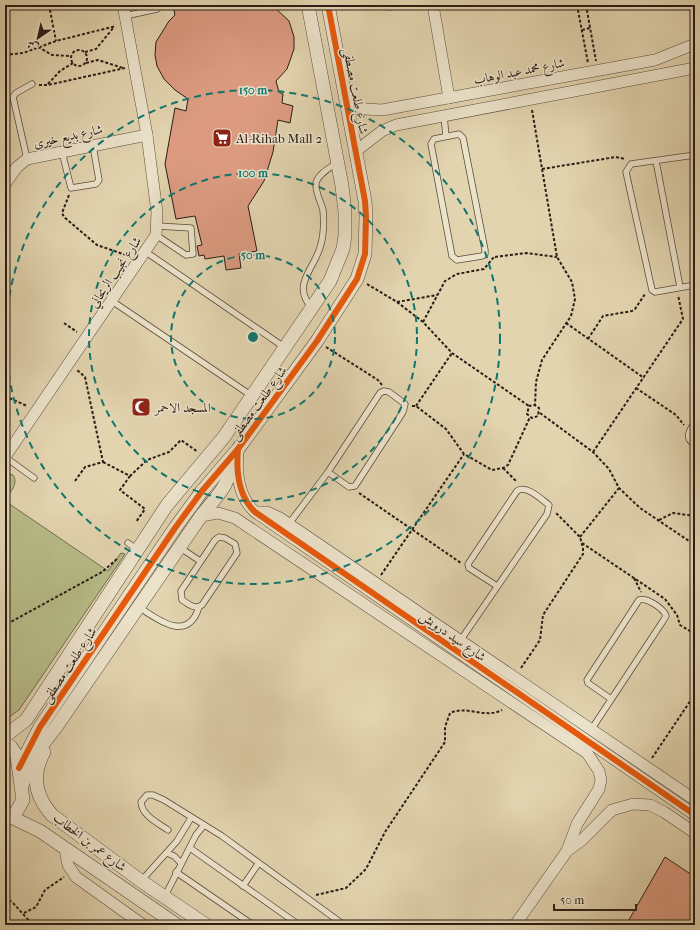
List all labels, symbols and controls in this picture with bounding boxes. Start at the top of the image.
north arrow [18,18,58,58]
text: ش [24,37,41,54]
street label: شارع طلعت مصطفى [336,47,372,136]
street label: شارع محمد عبد الوهاب [472,55,567,91]
text: 150 m [239,83,268,97]
street label: شارع بديع خيرى [32,121,105,156]
supermarket icon: Al-Rihab Mall 2 [211,127,233,149]
place label: Al-Rihab Mall 2 [235,131,322,146]
text: 100 m [238,166,269,180]
street label: شارع نجيب الريحاني [86,234,148,313]
text: 50 m [241,248,266,262]
centre of rings [246,330,260,344]
street label: شارع طلعت مصطفى [226,363,293,445]
mosque icon: المسجد الاحمر [130,396,152,418]
place label: المسجد الاحمر [153,400,211,416]
street label: شارع سيد درويش [415,608,489,668]
street label: شارع طلعت مصطفى [38,624,103,708]
street label: شارع عمر بن الخطاب [48,810,129,878]
scale bar [554,886,636,912]
text: 50 m [560,893,584,907]

